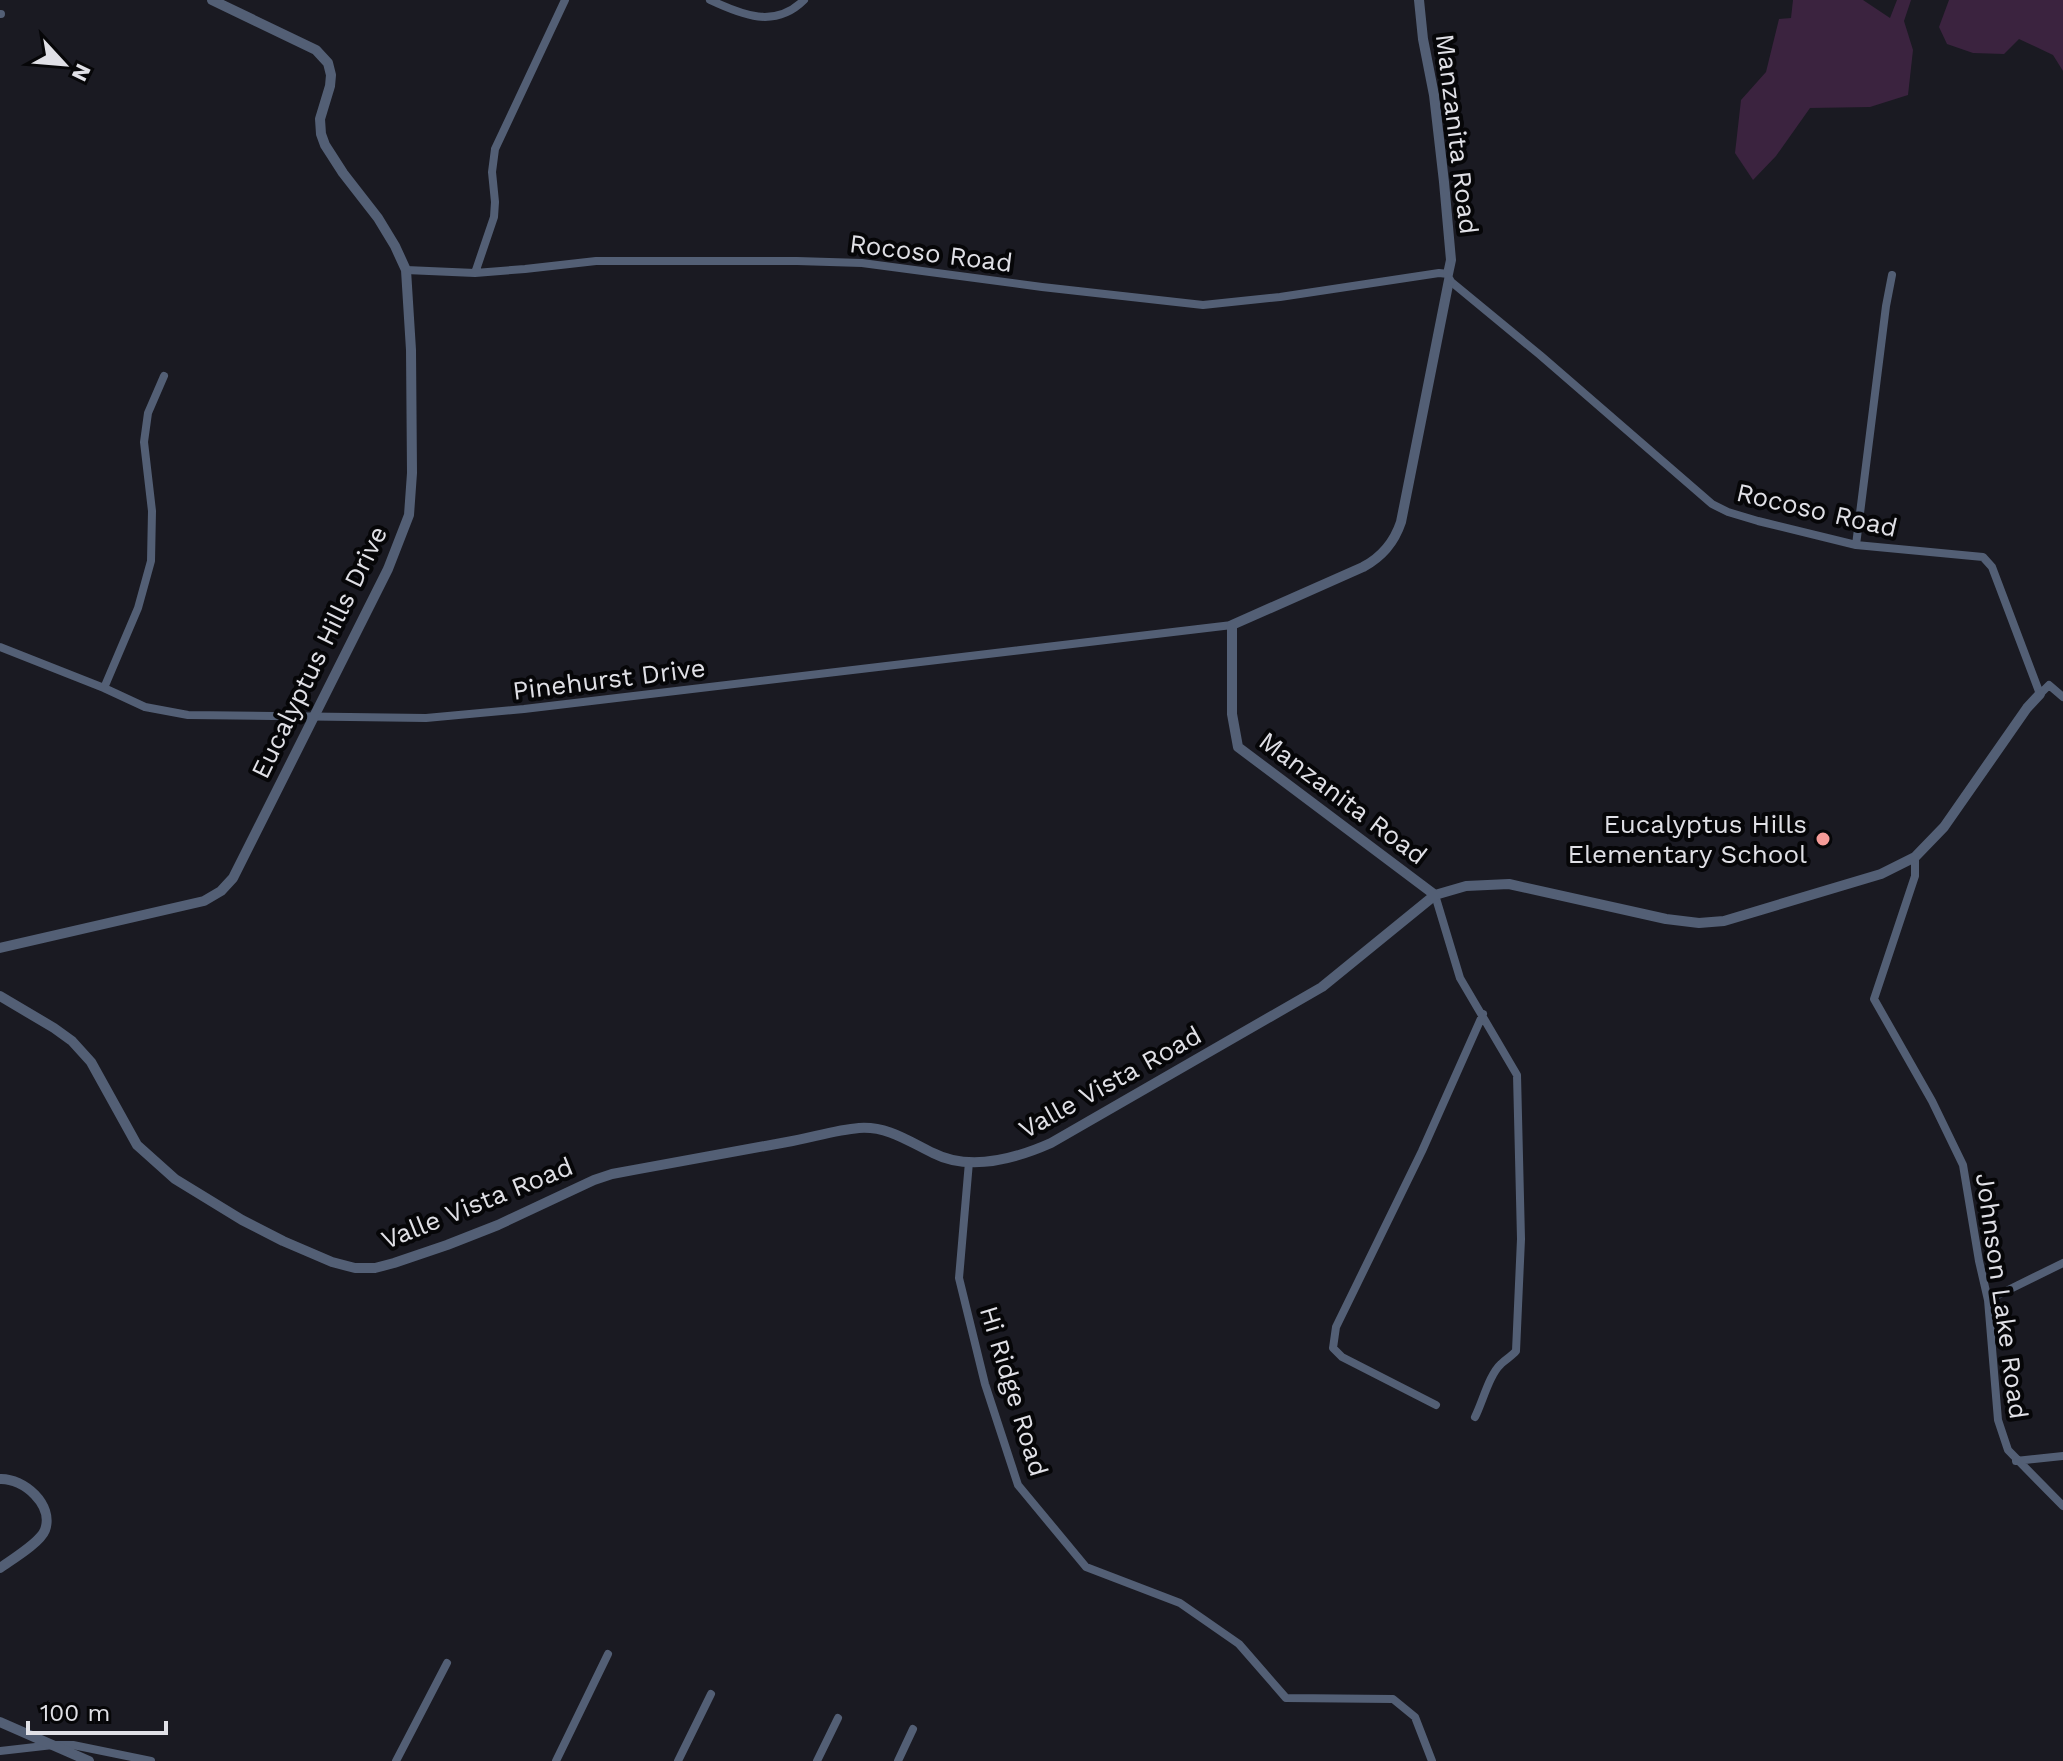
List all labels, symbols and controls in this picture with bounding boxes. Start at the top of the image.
north arrow [24,24,104,104]
street label: Manzanita Road [1430,32,1484,236]
text: N [67,60,96,85]
street label: Rocoso Road [848,228,1014,278]
street label: Rocoso Road [1734,477,1900,543]
street label: Eucalyptus Hills Drive [245,521,393,783]
street label: Pinehurst Drive [511,652,707,706]
street label: Manzanita Road [1253,725,1433,871]
place label: Eucalyptus Hills Elementary School [1567,809,1807,869]
marker: Eucalyptus Hills Elementary School [1814,830,1832,848]
street label: Valle Vista Road [1014,1019,1206,1145]
street label: Valle Vista Road [377,1151,577,1255]
street label: Johnson Lake Road [1970,1171,2034,1421]
street label: Hi Ridge Road [974,1302,1054,1480]
scale bar [28,1685,166,1735]
text: 100 m [40,1699,110,1727]

